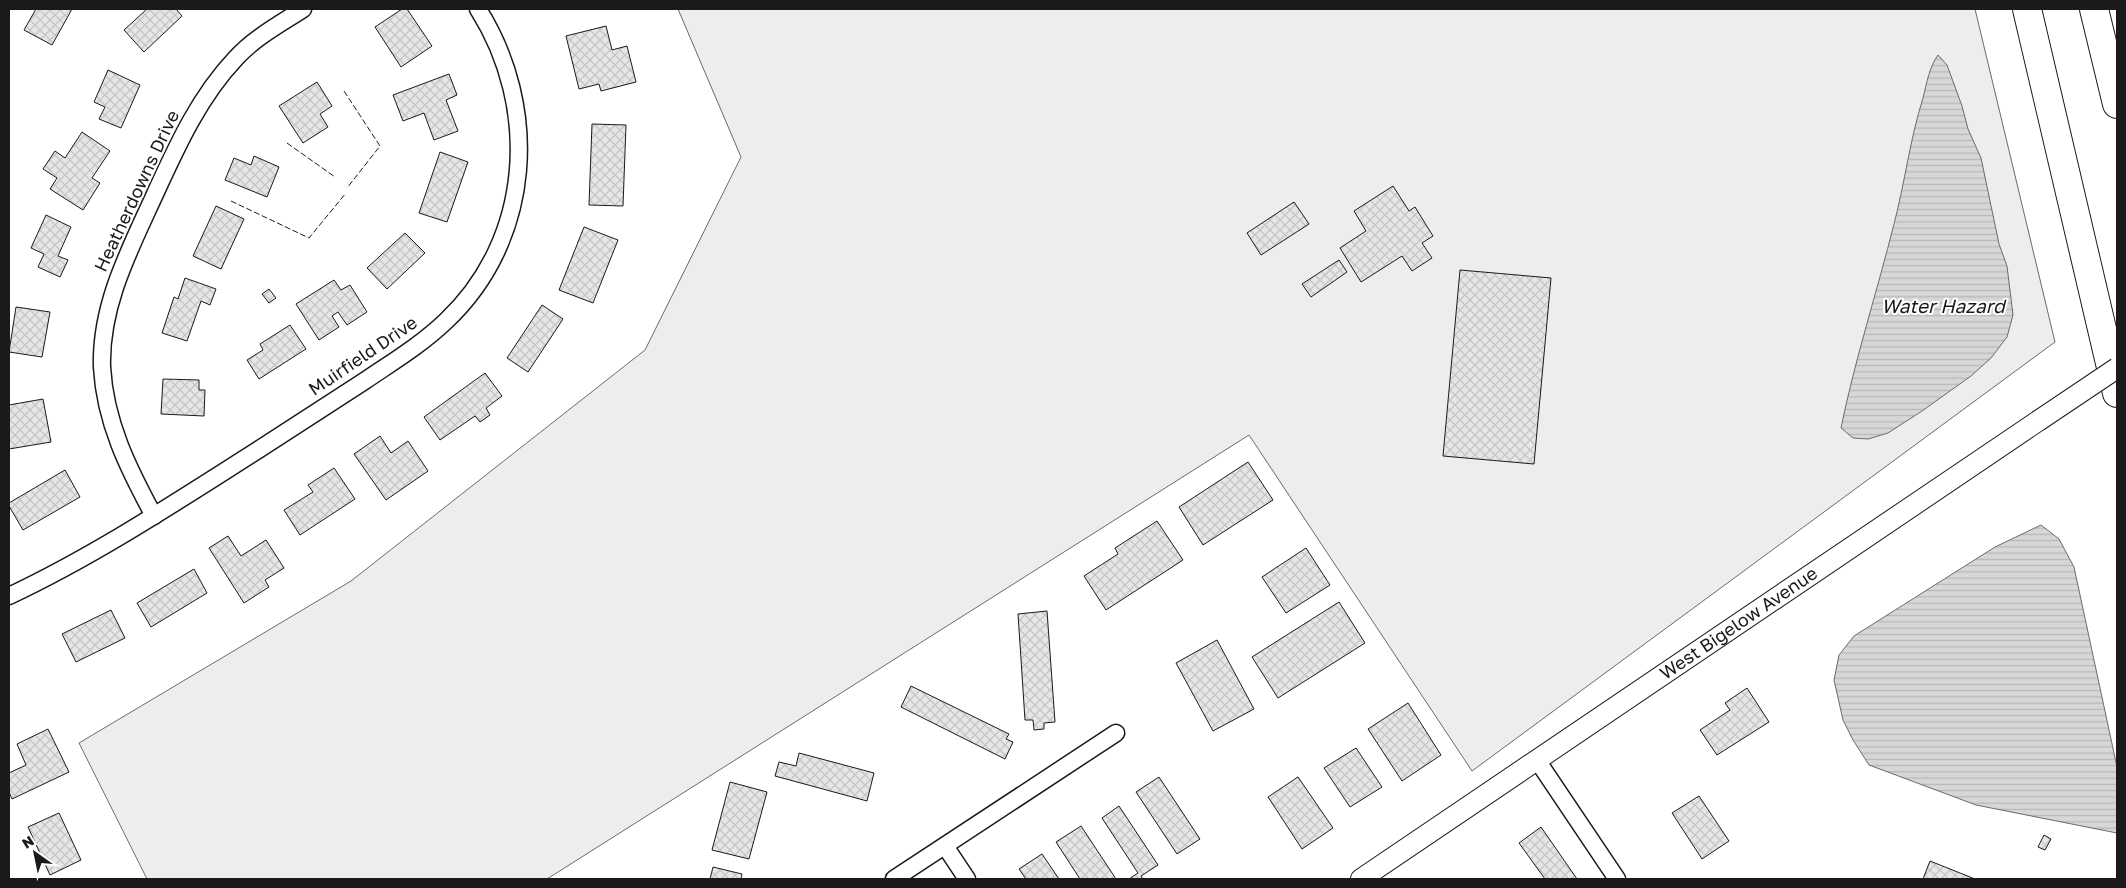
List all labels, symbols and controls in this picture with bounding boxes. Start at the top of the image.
street label: Heatherdowns Drive [89,106,183,275]
water label: Water Hazard [1881,294,2007,317]
street label: Muirfield Drive [304,311,421,400]
street label: West Bigelow Avenue [1655,562,1821,684]
north arrow [10,828,60,878]
text: N [19,832,37,852]

